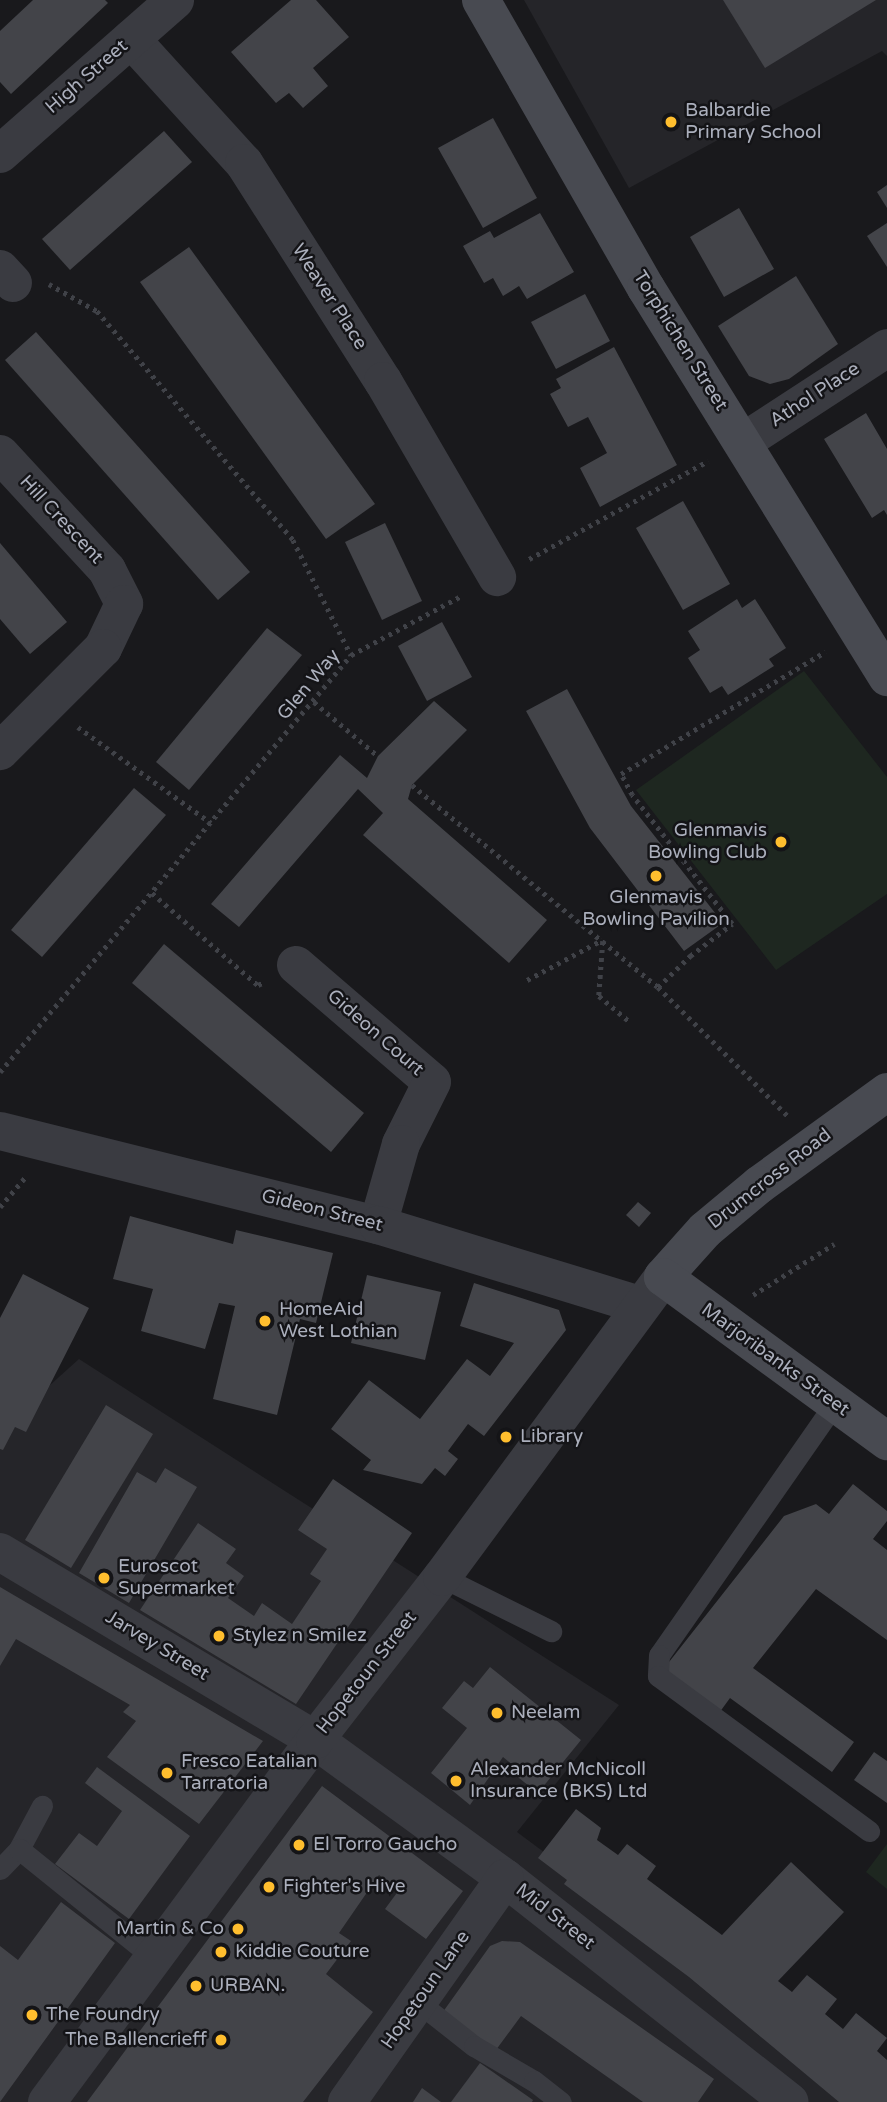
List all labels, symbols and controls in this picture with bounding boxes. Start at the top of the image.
street label: High Street [41,35,133,119]
place label: Balbardie Primary School [685,100,821,144]
marker: Balbardie Primary School [663,114,679,130]
street label: Weaver Place [286,240,372,354]
street label: Torphichen Street [628,267,732,415]
street label: Athol Place [766,357,864,433]
street label: Hill Crescent [14,471,108,569]
street label: Glen Way [273,645,345,725]
place label: Glenmavis Bowling Club [648,820,767,864]
marker: Glenmavis Bowling Club [773,834,789,850]
marker: Glenmavis Bowling Pavilion [648,868,664,884]
place label: Glenmavis Bowling Pavilion [582,887,730,931]
street label: Gideon Court [322,985,428,1081]
street label: Drumcross Road [704,1124,836,1234]
street label: Gideon Street [259,1185,385,1237]
place label: HomeAid West Lothian [279,1299,398,1343]
street label: Marjoribanks Street [696,1299,854,1421]
marker: HomeAid West Lothian [257,1313,273,1329]
place label: Library [520,1426,583,1448]
marker: Library [498,1429,514,1445]
place label: Euroscot Supermarket [118,1556,235,1600]
marker: Euroscot Supermarket [96,1570,112,1586]
street label: Jarvey Street [101,1606,213,1686]
street label: Hopetoun Street [312,1607,422,1739]
place label: Stylez n Smilez [233,1625,367,1647]
marker: Stylez n Smilez [211,1628,227,1644]
place label: Neelam [511,1702,580,1724]
marker: Neelam [489,1705,505,1721]
place label: Fresco Eatalian Tarratoria [181,1751,318,1795]
place label: Alexander McNicoll Insurance (BKS) Ltd [470,1759,648,1803]
marker: Fresco Eatalian Tarratoria [159,1765,175,1781]
marker: Alexander McNicoll Insurance (BKS) Ltd [448,1773,464,1789]
place label: El Torro Gaucho [313,1834,457,1856]
marker: El Torro Gaucho [291,1837,307,1853]
place label: Fighter's Hive [283,1876,405,1898]
marker: Fighter's Hive [261,1879,277,1895]
street label: Mid Street [511,1879,599,1955]
place label: Martin & Co [116,1918,224,1940]
marker: Martin & Co [230,1921,246,1937]
street label: Hopetoun Lane [377,1926,475,2054]
place label: Kiddie Couture [235,1941,369,1963]
marker: Kiddie Couture [213,1944,229,1960]
place label: URBAN. [210,1975,285,1997]
marker: URBAN. [188,1978,204,1994]
place label: The Foundry [46,2004,160,2026]
marker: The Foundry [24,2007,40,2023]
place label: The Ballencrieff [65,2029,207,2051]
marker: The Ballencrieff [213,2032,229,2048]

